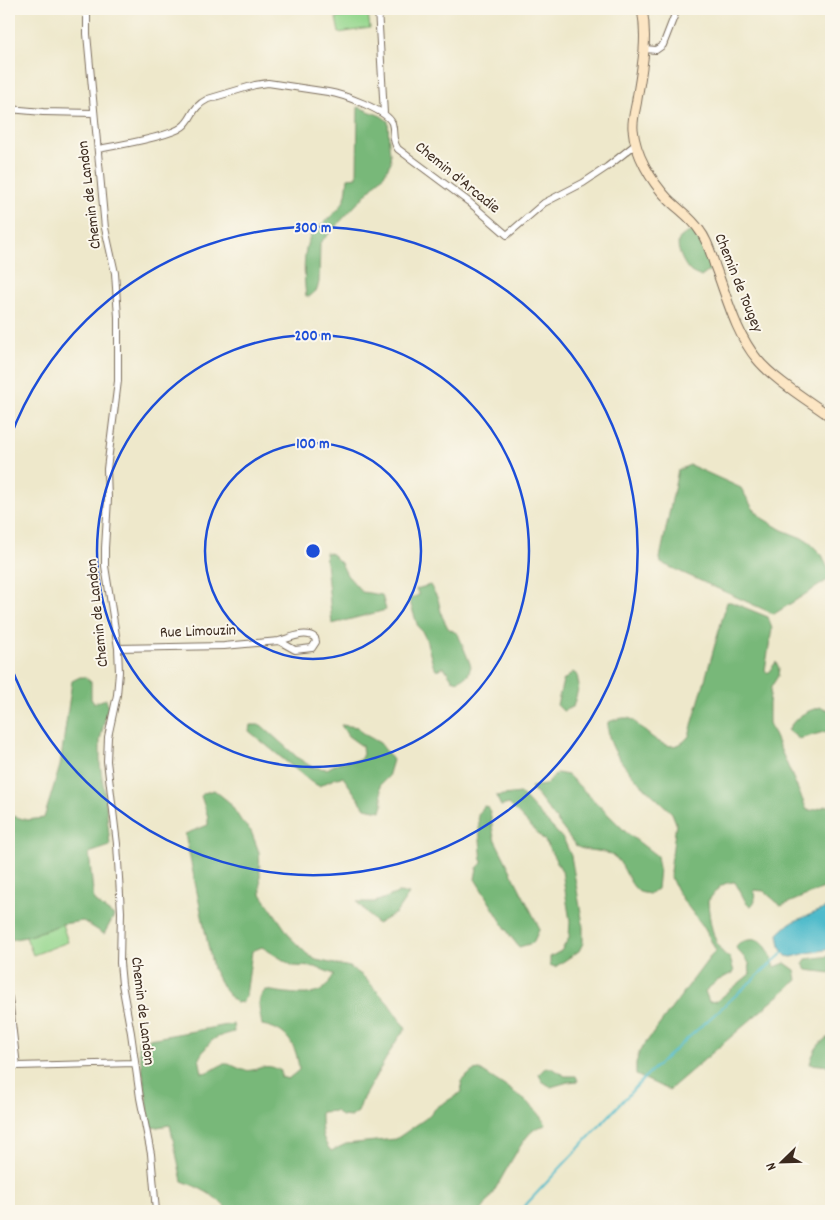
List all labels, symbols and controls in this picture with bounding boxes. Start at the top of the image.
street label: Chemin d'Arcadie [409,136,505,220]
street label: Chemin de Landon [72,140,108,250]
text: 300 m [295,218,331,240]
street label: Chemin de Tougey [708,230,769,336]
text: 200 m [295,326,331,348]
text: 100 m [296,434,330,456]
centre of rings [304,542,322,560]
street label: Chemin de Landon [81,558,115,668]
street label: Rue Limouzin [159,619,237,645]
street label: Chemin de Landon [124,956,160,1066]
north arrow [758,1138,808,1188]
text: N [761,1159,782,1173]

